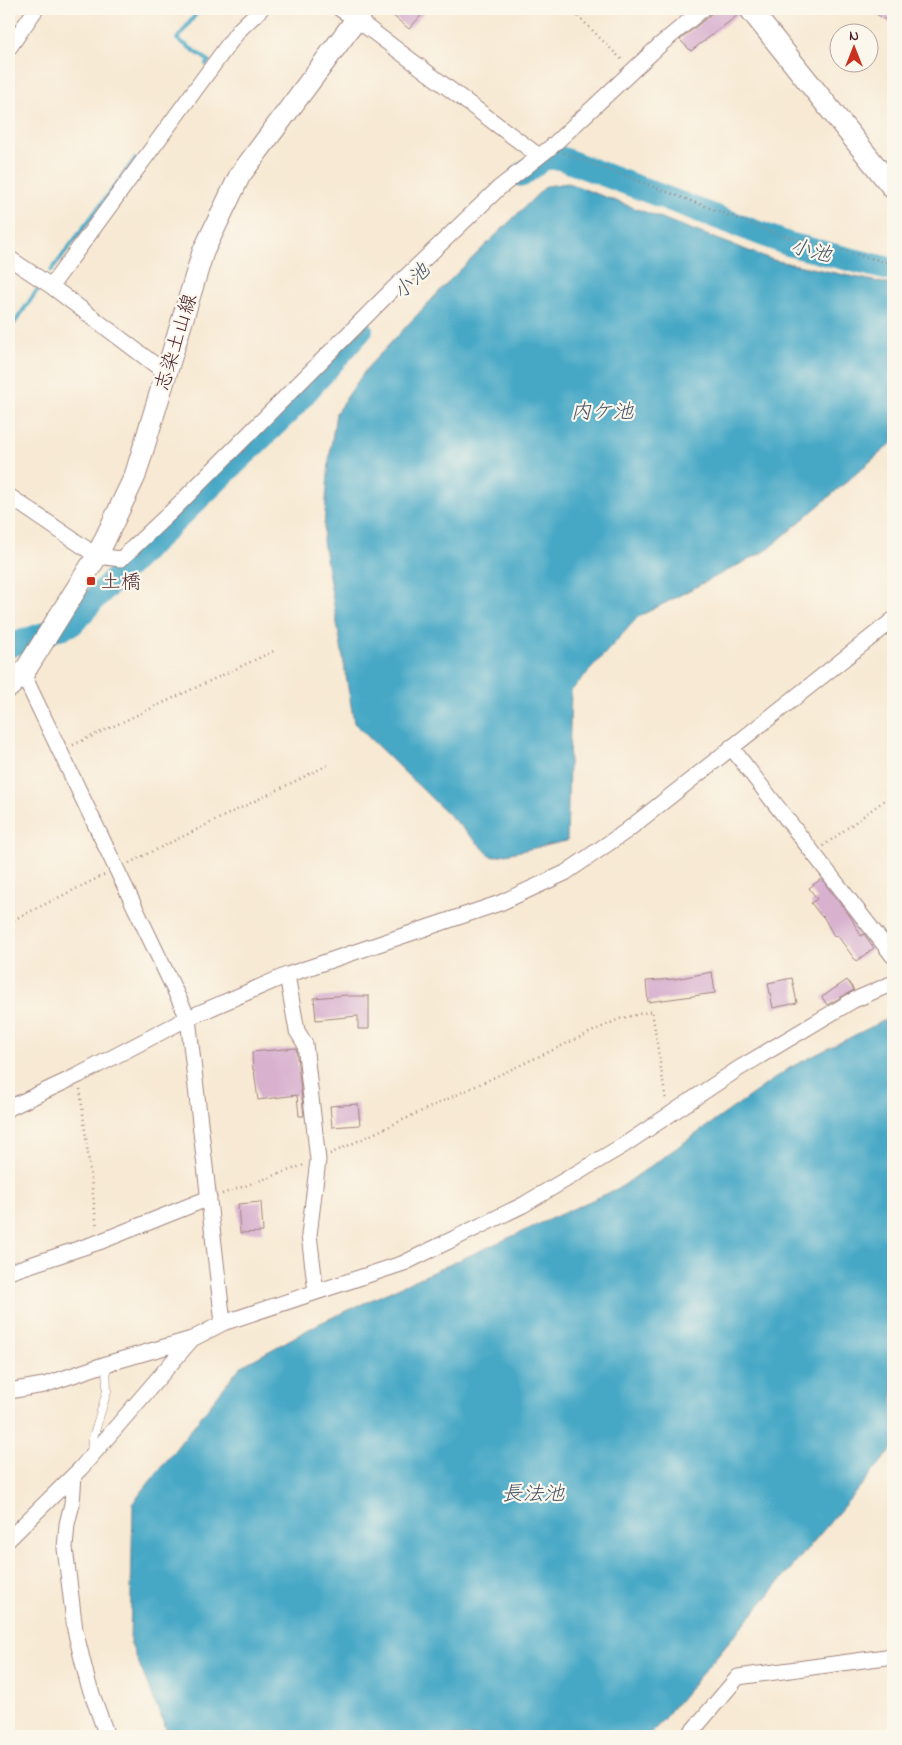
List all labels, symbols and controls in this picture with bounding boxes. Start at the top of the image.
north arrow [830,22,880,72]
text: N [849,26,859,47]
water label: 小池 [787,232,835,272]
water label: 小池 [387,256,439,308]
street label: 志染土山線 [149,291,206,395]
water label: 内ケ池 [571,398,634,428]
place label: 土橋 [101,569,141,598]
marker: 土橋 [85,575,97,587]
water label: 長法池 [502,1480,565,1510]

